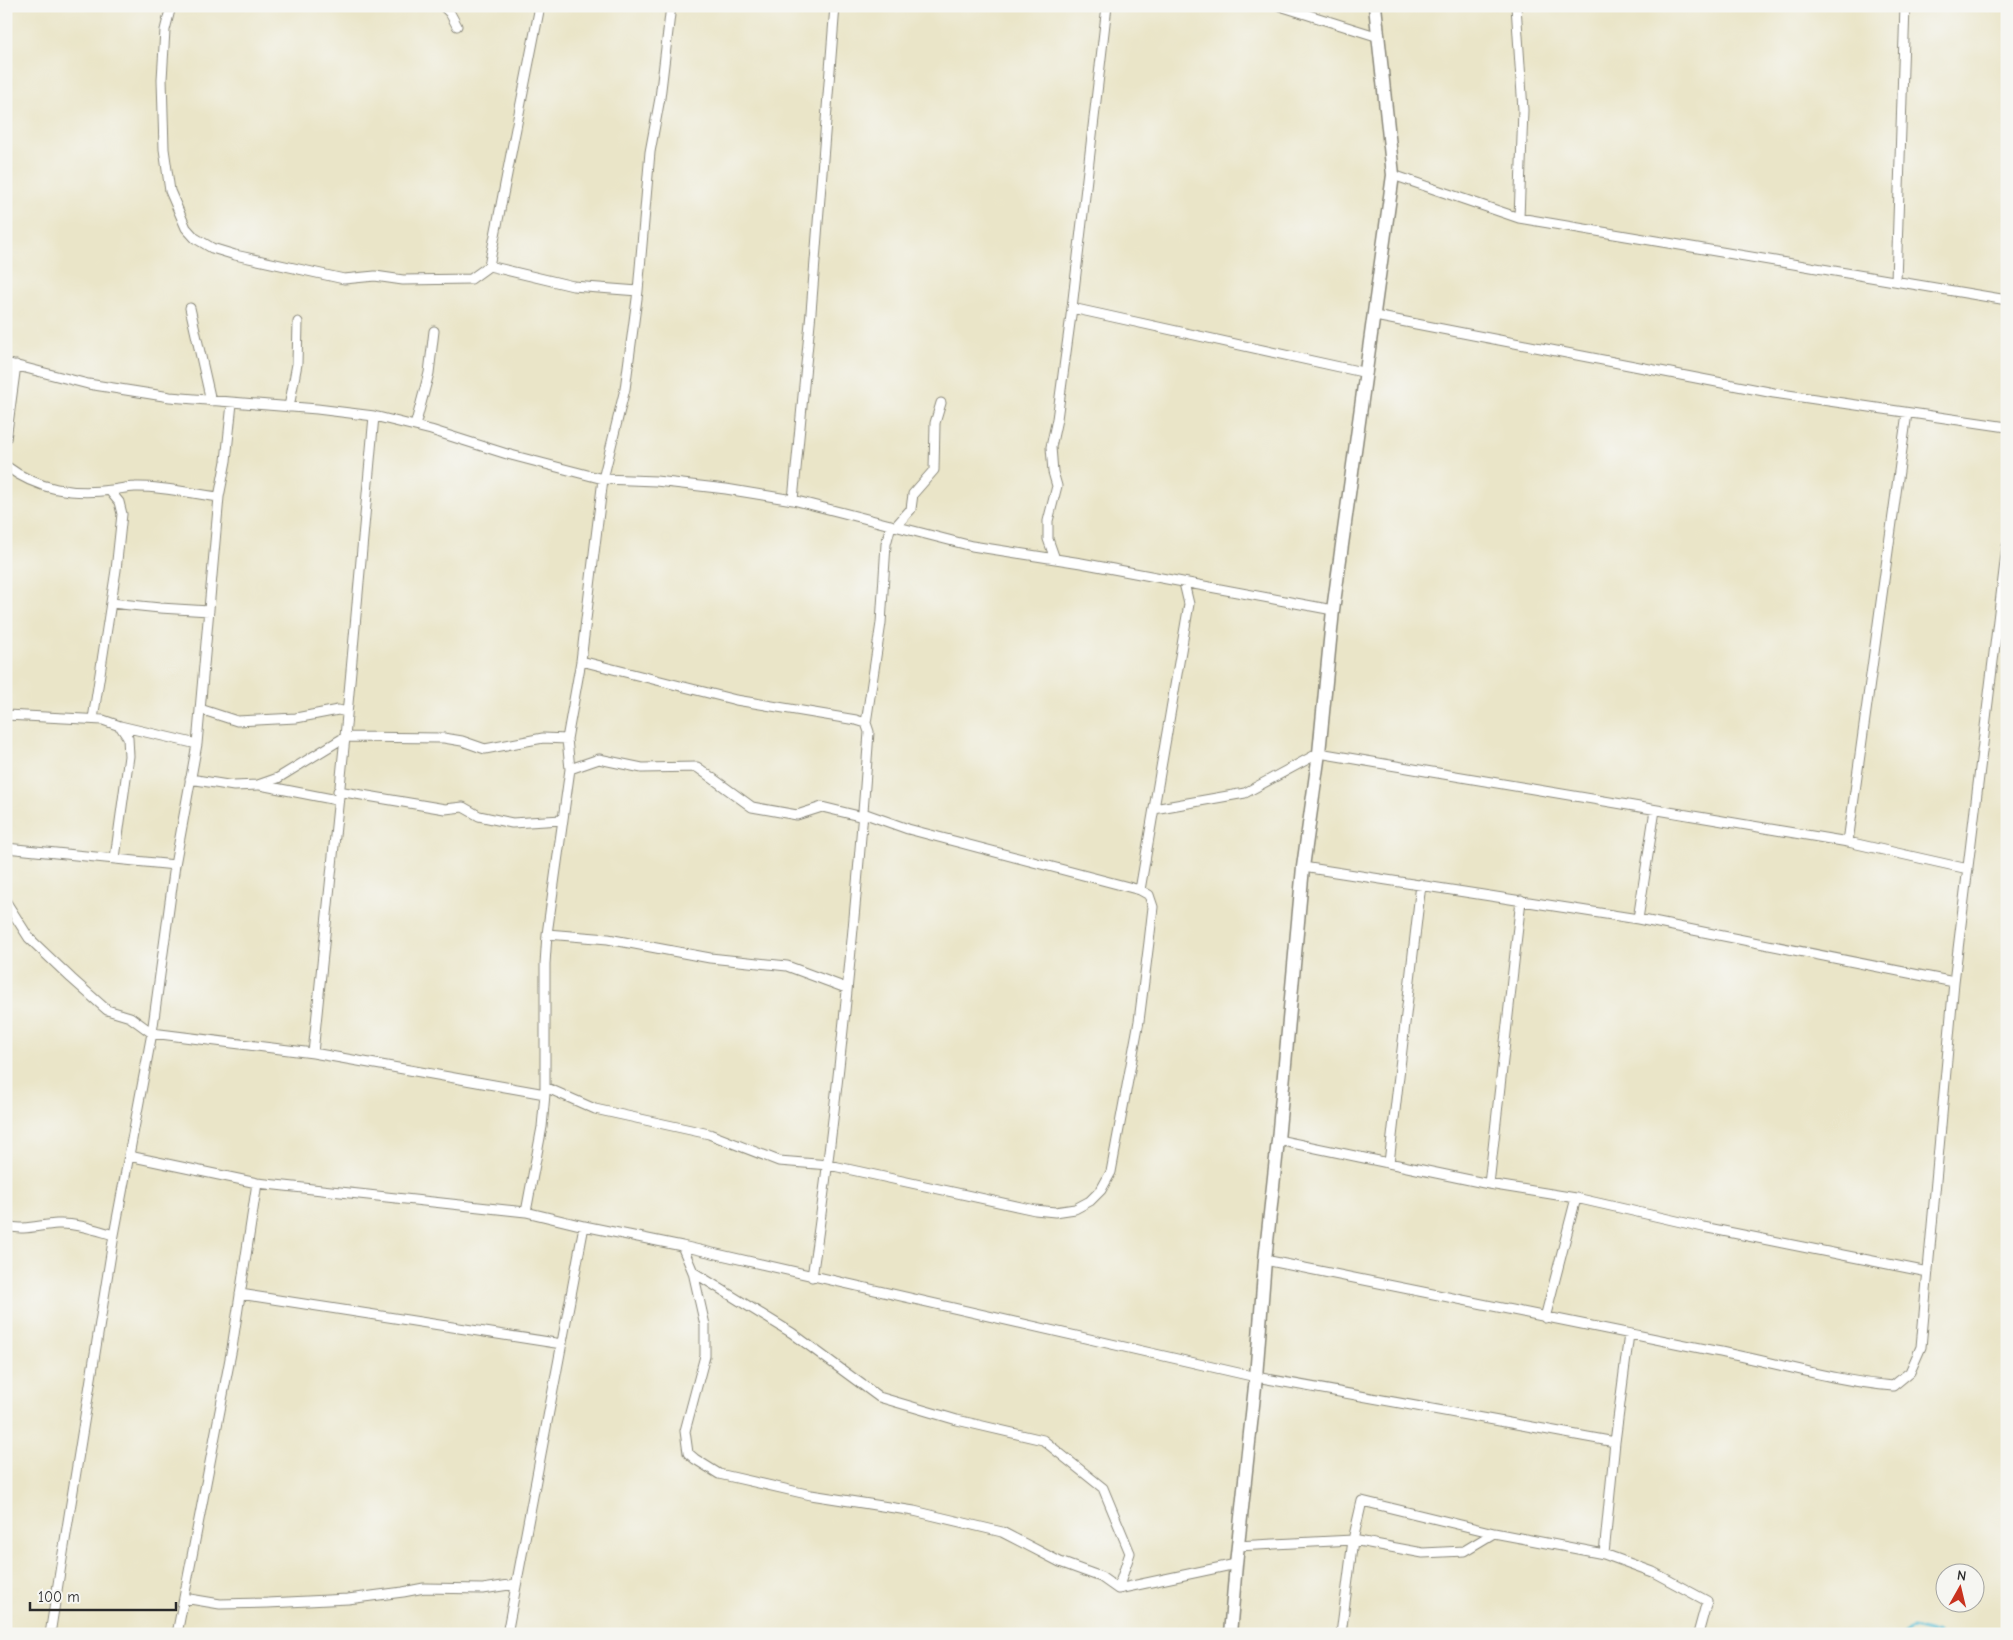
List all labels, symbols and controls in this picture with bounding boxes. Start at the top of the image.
north arrow [1936,1562,1986,1612]
text: N [1956,1567,1967,1585]
scale bar [30,1580,176,1612]
text: 100 m [38,1588,80,1606]

